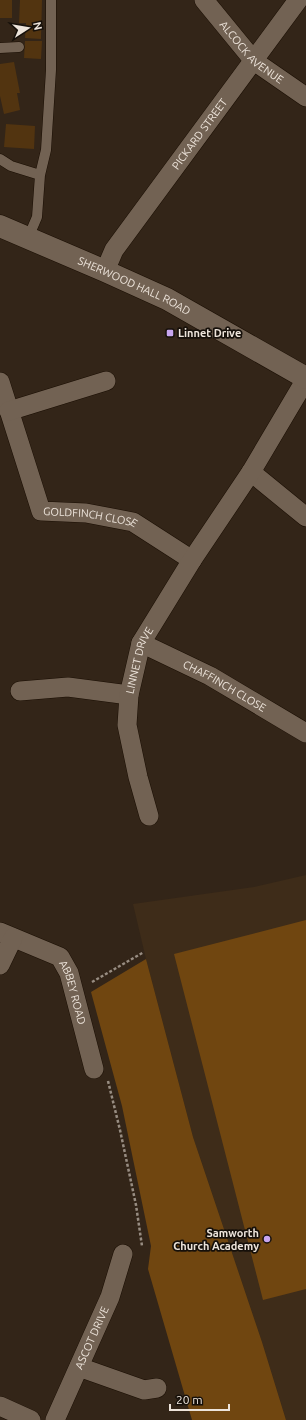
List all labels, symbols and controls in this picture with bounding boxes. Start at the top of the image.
north arrow [8,8,48,48]
street label: ALCOCK AVENUE [217,18,286,86]
text: N [31,21,45,31]
street label: PICKARD STREET [169,96,229,172]
street label: SHERWOOD HALL ROAD [76,254,193,317]
place label: Linnet Drive [178,327,241,339]
marker: Linnet Drive [165,328,175,338]
street label: GOLDFINCH CLOSE [43,505,140,529]
street label: LINNET DRIVE [123,625,155,695]
street label: CHAFFINCH CLOSE [181,658,268,714]
street label: ABBEY ROAD [57,958,88,1026]
place label: Samworth Church Academy [173,1227,259,1252]
marker: Samworth Church Academy [262,1234,272,1244]
street label: ASCOT DRIVE [73,1305,111,1371]
scale bar [170,1386,229,1412]
text: 20 m [176,1393,203,1406]

